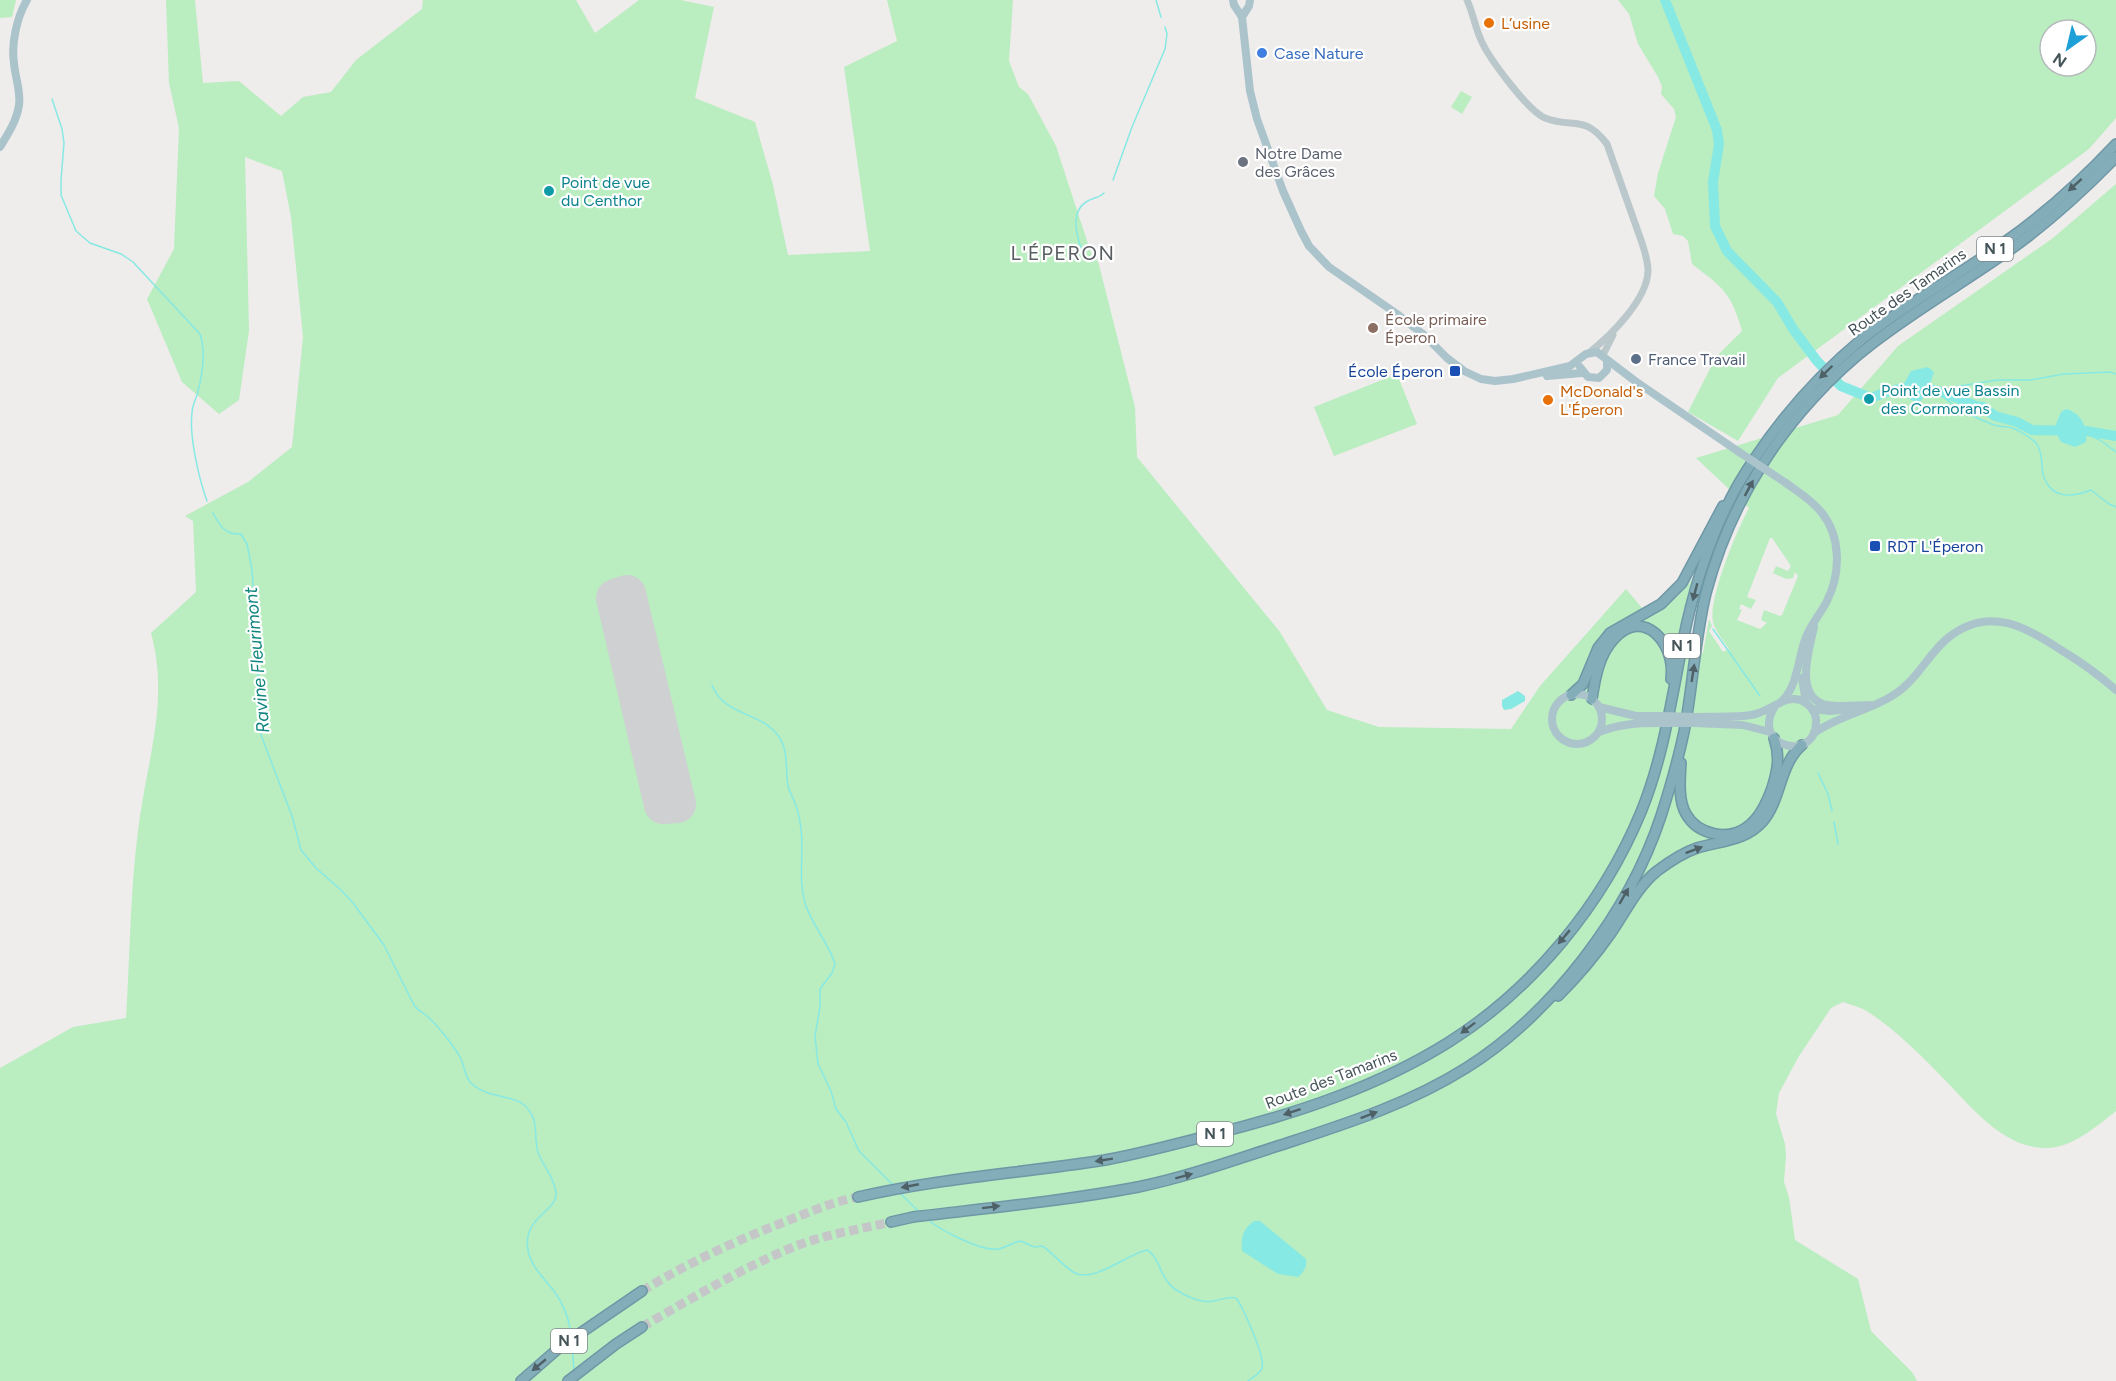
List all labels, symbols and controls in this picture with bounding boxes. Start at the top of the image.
place label: L’usine [1501,14,1550,33]
marker: L’usine [1482,16,1496,30]
north arrow [2038,18,2098,78]
place label: Case Nature [1274,44,1364,63]
marker: Case Nature [1255,46,1269,60]
text: N [2049,49,2070,71]
place label: Notre Dame des Grâces [1255,144,1343,181]
marker: Notre Dame des Grâces [1236,155,1250,169]
place label: Point de vue du Centhor [561,173,650,210]
one-way arrow [2067,178,2082,192]
marker: Point de vue du Centhor [542,184,556,198]
road number: N 1 [1977,237,2013,261]
district label: L'ÉPERON [1010,241,1116,265]
street label: Route des Tamarins [1844,244,1970,340]
place label: École primaire Éperon [1385,310,1487,347]
marker: École primaire Éperon [1366,321,1380,335]
place label: France Travail [1648,350,1745,369]
marker: France Travail [1629,352,1643,366]
place label: École Éperon [1348,362,1443,381]
marker: École Éperon [1448,364,1462,378]
one-way arrow [1819,365,1834,379]
place label: Point de vue Bassin des Cormorans [1881,381,2020,418]
place label: McDonald's L'Éperon [1560,382,1643,419]
marker: Point de vue Bassin des Cormorans [1862,392,1876,406]
marker: McDonald's L'Éperon [1541,393,1555,407]
one-way arrow [1744,479,1754,496]
place label: RDT L'Éperon [1887,537,1984,556]
marker: RDT L'Éperon [1868,539,1882,553]
one-way arrow [1690,583,1699,601]
water label: Ravine Fleurimont [240,586,274,734]
road number: N 1 [1664,634,1700,658]
one-way arrow [1689,664,1698,683]
one-way arrow [1685,845,1703,854]
one-way arrow [1619,888,1630,904]
one-way arrow [1558,930,1571,945]
one-way arrow [1460,1022,1475,1034]
street label: Route des Tamarins [1262,1045,1400,1113]
one-way arrow [1283,1108,1301,1117]
one-way arrow [1360,1110,1378,1119]
road number: N 1 [1197,1122,1233,1146]
one-way arrow [1094,1155,1113,1164]
one-way arrow [1175,1171,1193,1180]
one-way arrow [901,1182,920,1191]
one-way arrow [982,1203,1001,1212]
road number: N 1 [551,1329,587,1353]
one-way arrow [532,1358,547,1371]

